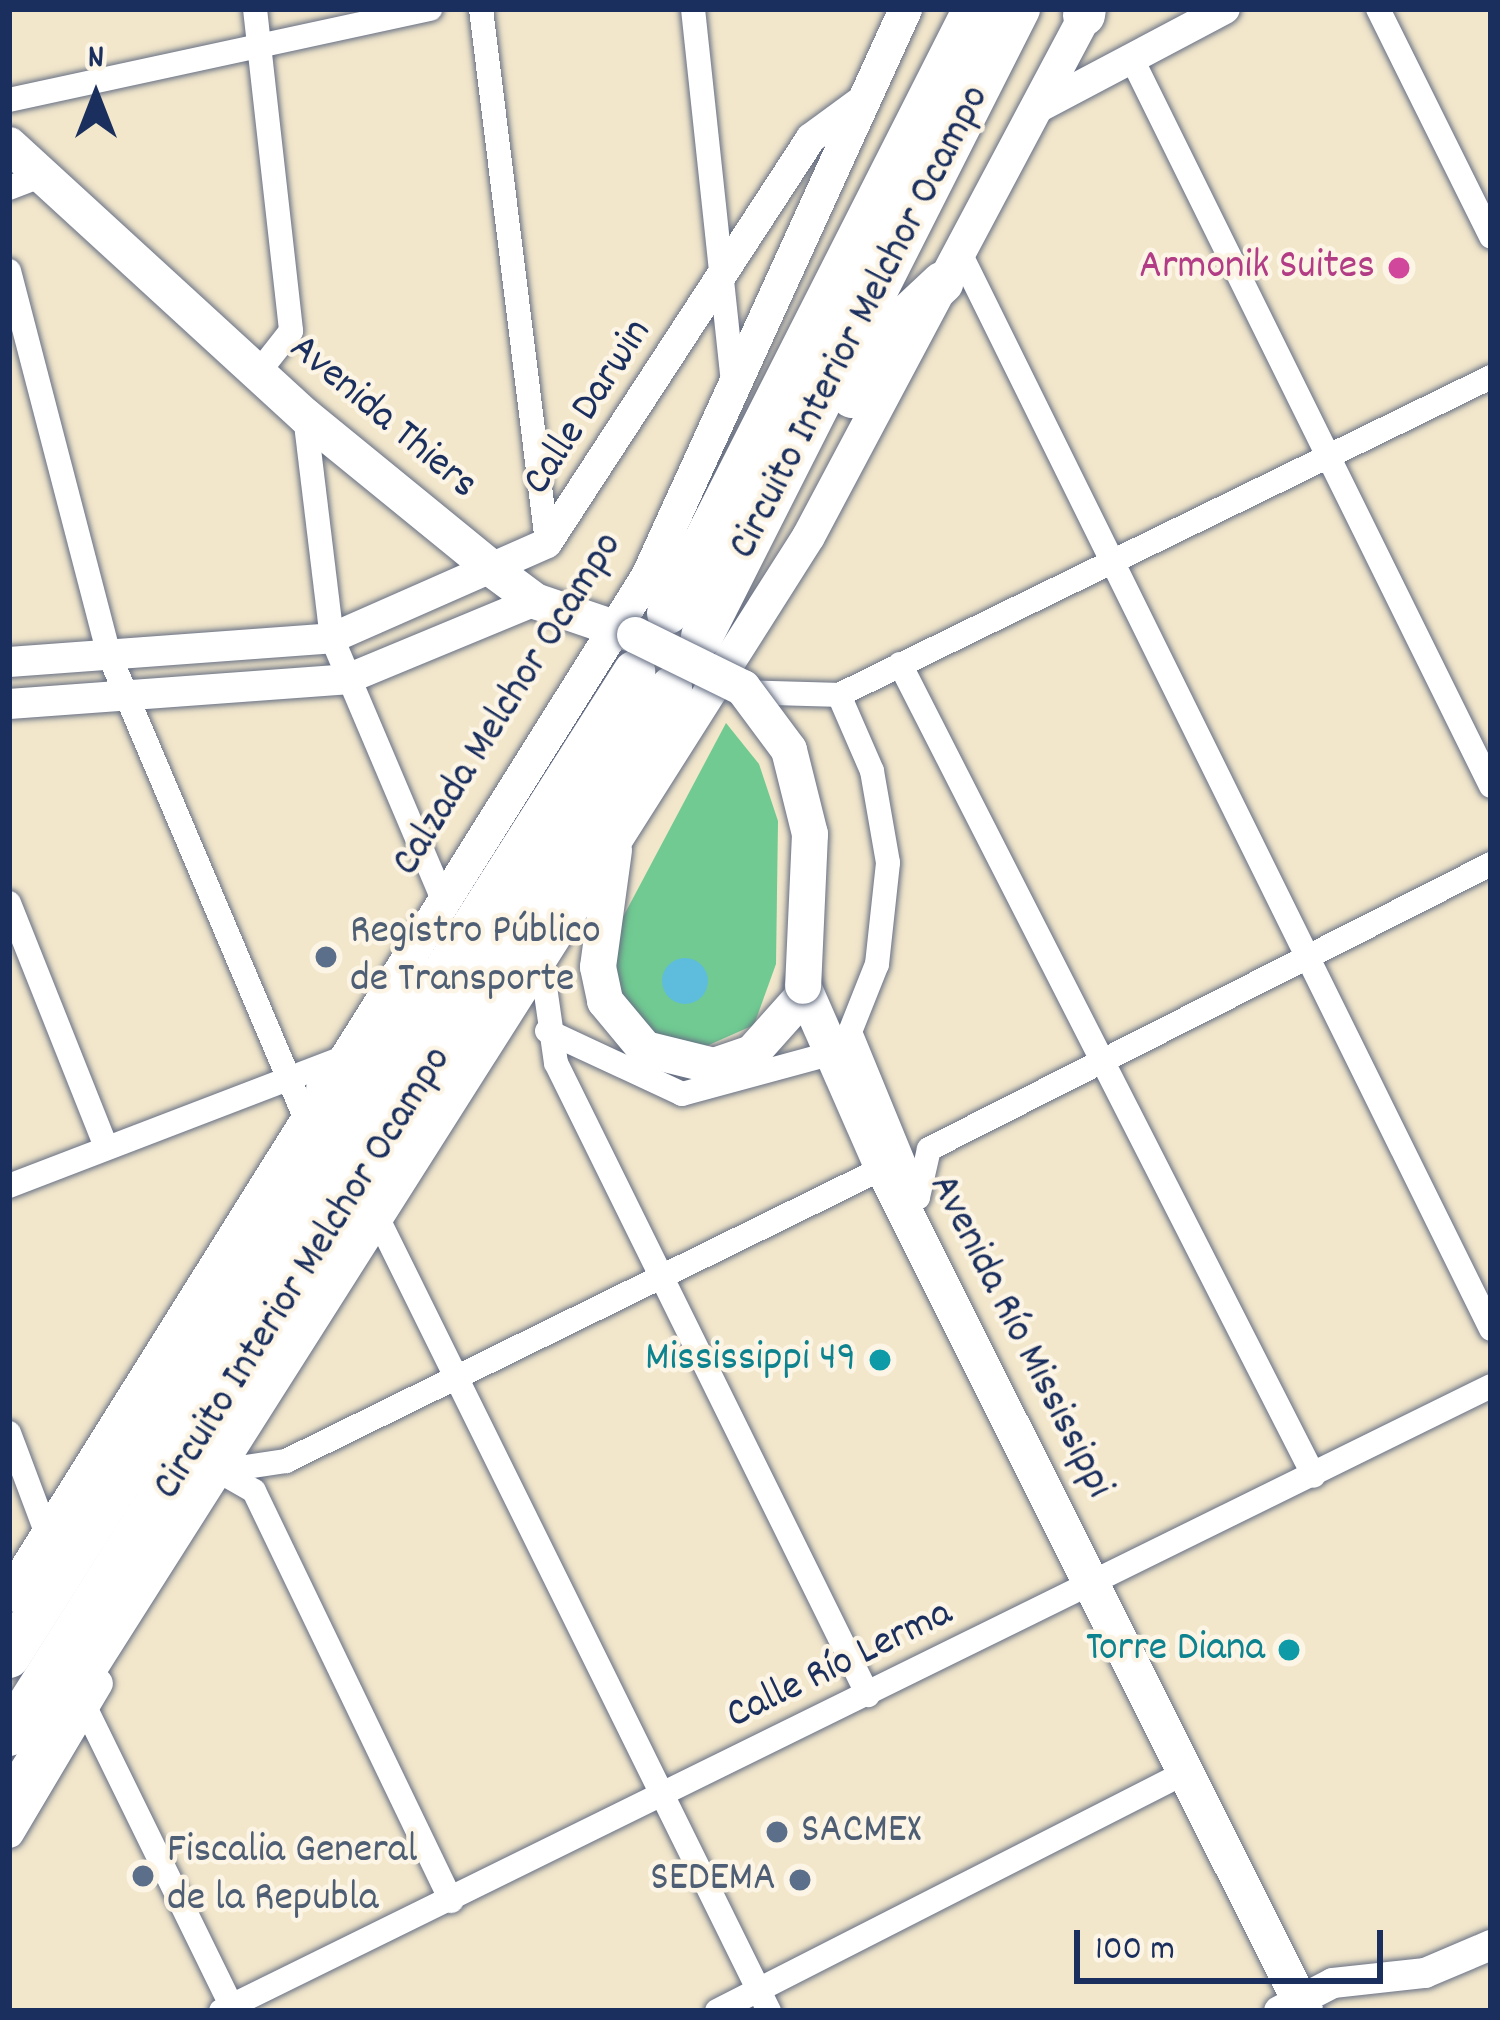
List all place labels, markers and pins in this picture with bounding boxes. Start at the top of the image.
place label: Armonik Suites [1139,243,1375,293]
marker: Armonik Suites [1386,255,1412,281]
place label: Registro Público de Transporte [350,908,601,1006]
marker: Registro Público de Transporte [313,944,339,970]
place label: Mississippi 49 [645,1335,856,1385]
marker: Mississippi 49 [867,1347,893,1373]
place label: Torre Diana [1086,1625,1265,1675]
marker: Torre Diana [1276,1637,1302,1663]
place label: SACMEX [801,1807,922,1857]
marker: SACMEX [764,1819,790,1845]
place label: Fiscalia General de la Republa [167,1827,418,1926]
place label: SEDEMA [650,1855,776,1905]
marker: Fiscalia General de la Republa [130,1863,156,1889]
marker: SEDEMA [787,1867,813,1893]

